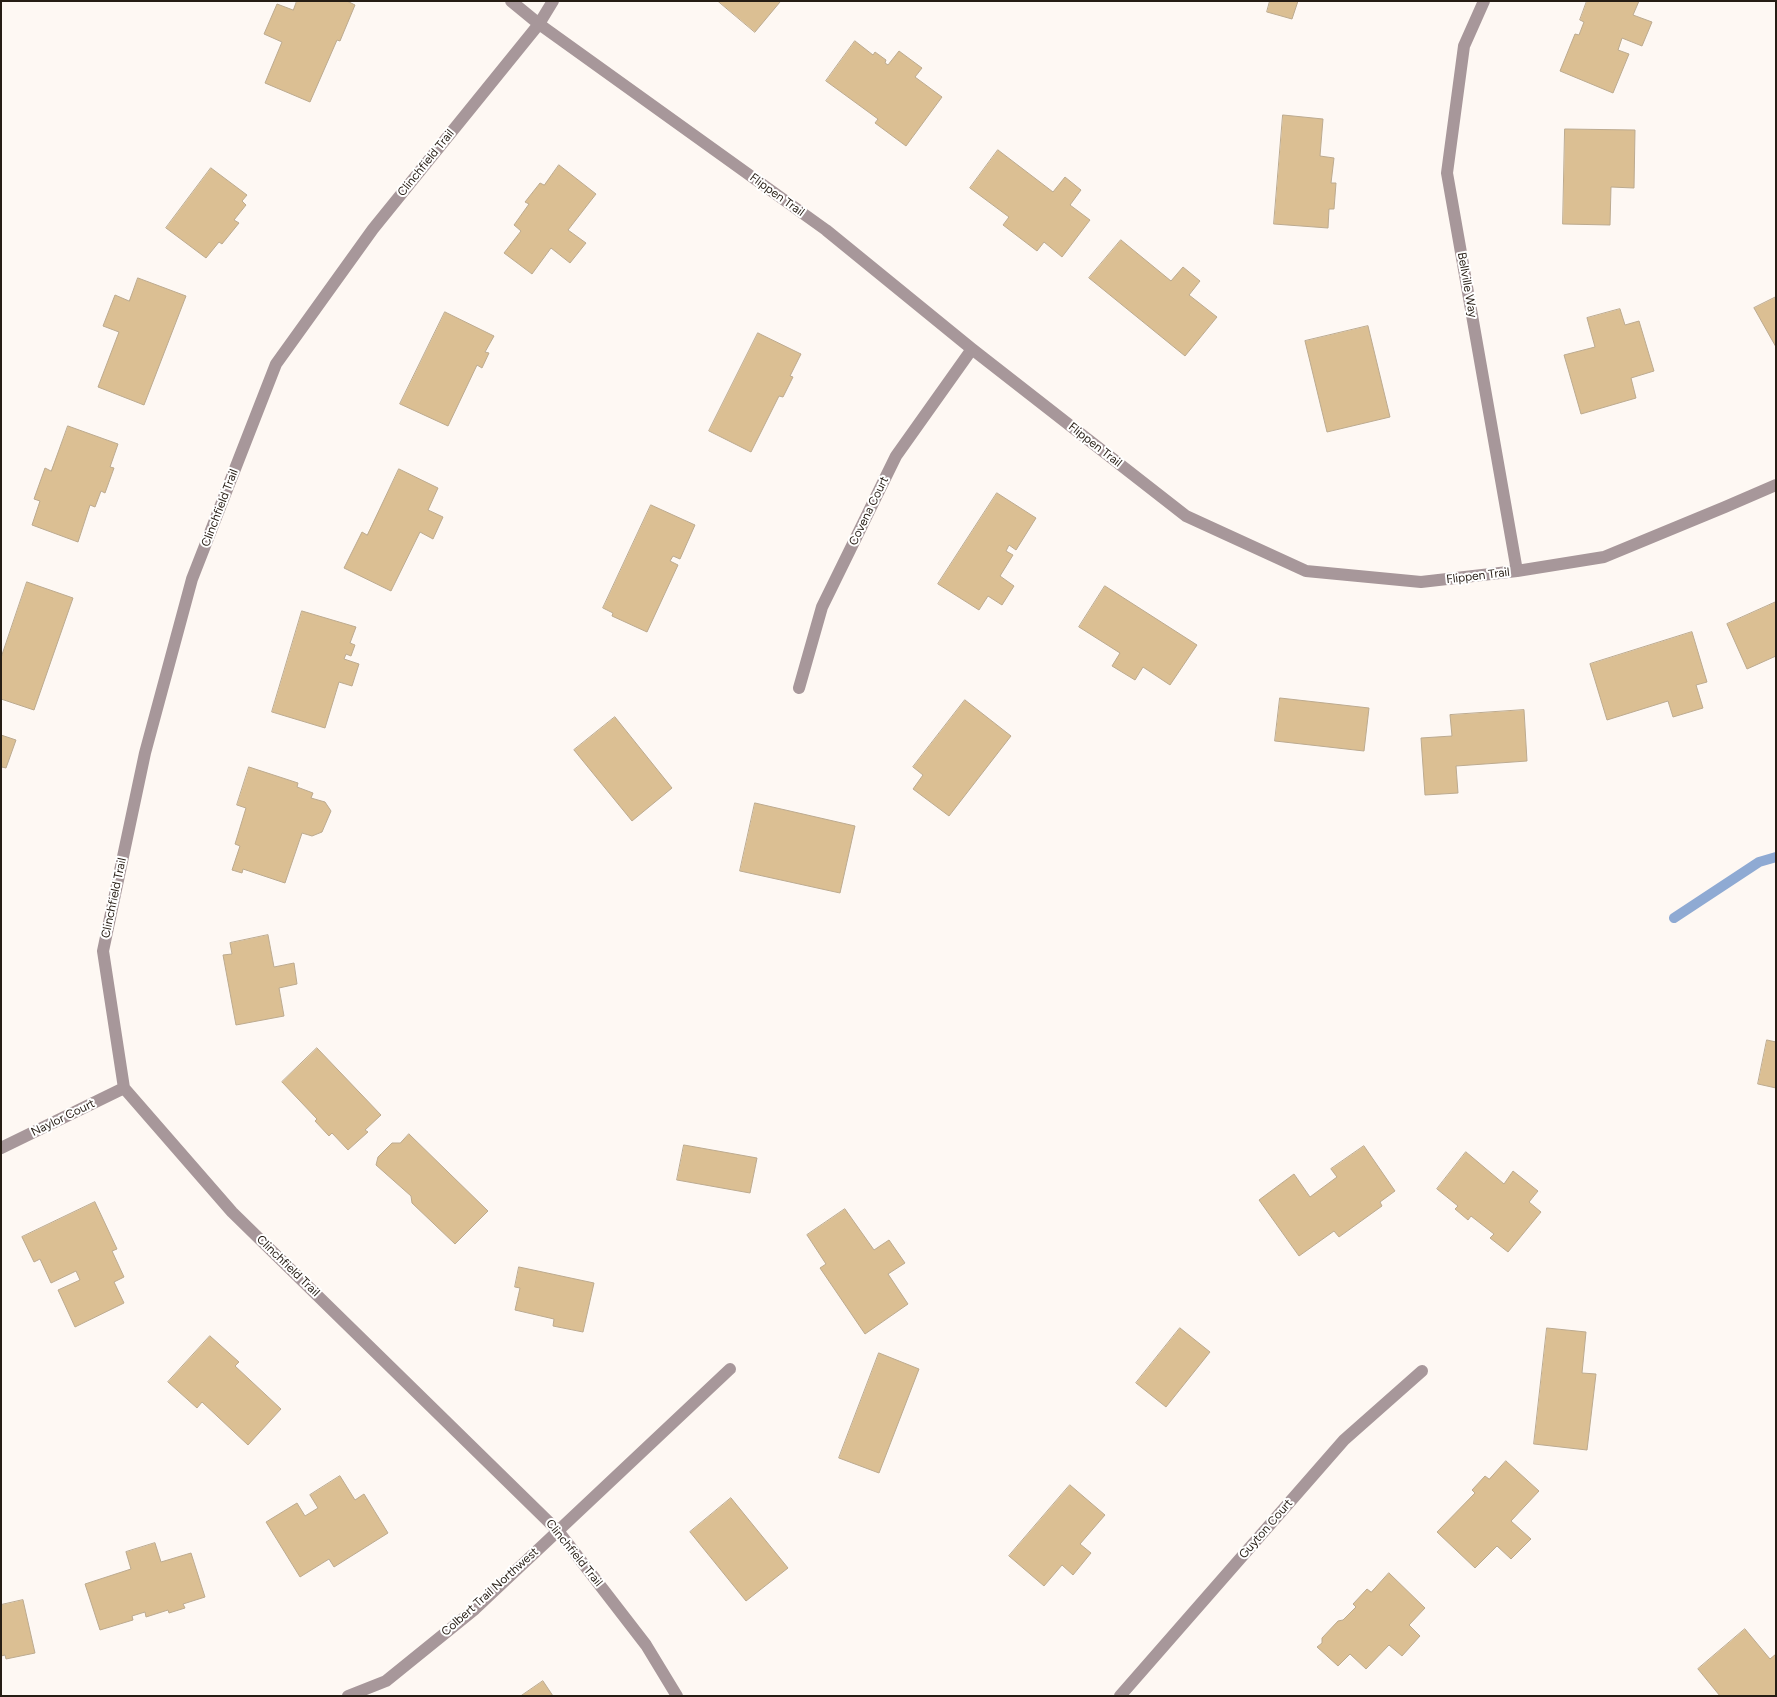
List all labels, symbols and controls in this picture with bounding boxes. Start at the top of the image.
street label: Clinchfield Trail [395,127,457,199]
street label: Flippen Trail [747,170,807,220]
street label: Bellville Way [1454,251,1480,319]
street label: Flippen Trail [1065,420,1125,470]
street label: Clinchfield Trail [199,467,241,549]
street label: Covena Court [846,474,892,548]
street label: Flippen Trail [1445,565,1511,587]
street label: Clinchfield Trail [98,856,130,940]
street label: Naylor Court [29,1096,97,1140]
street label: Clinchfield Trail [253,1232,323,1300]
street label: Guyton Court [1236,1496,1296,1562]
street label: Clinchfield Trail [543,1517,605,1589]
street label: Colbert Trail Northwest [439,1545,541,1639]

